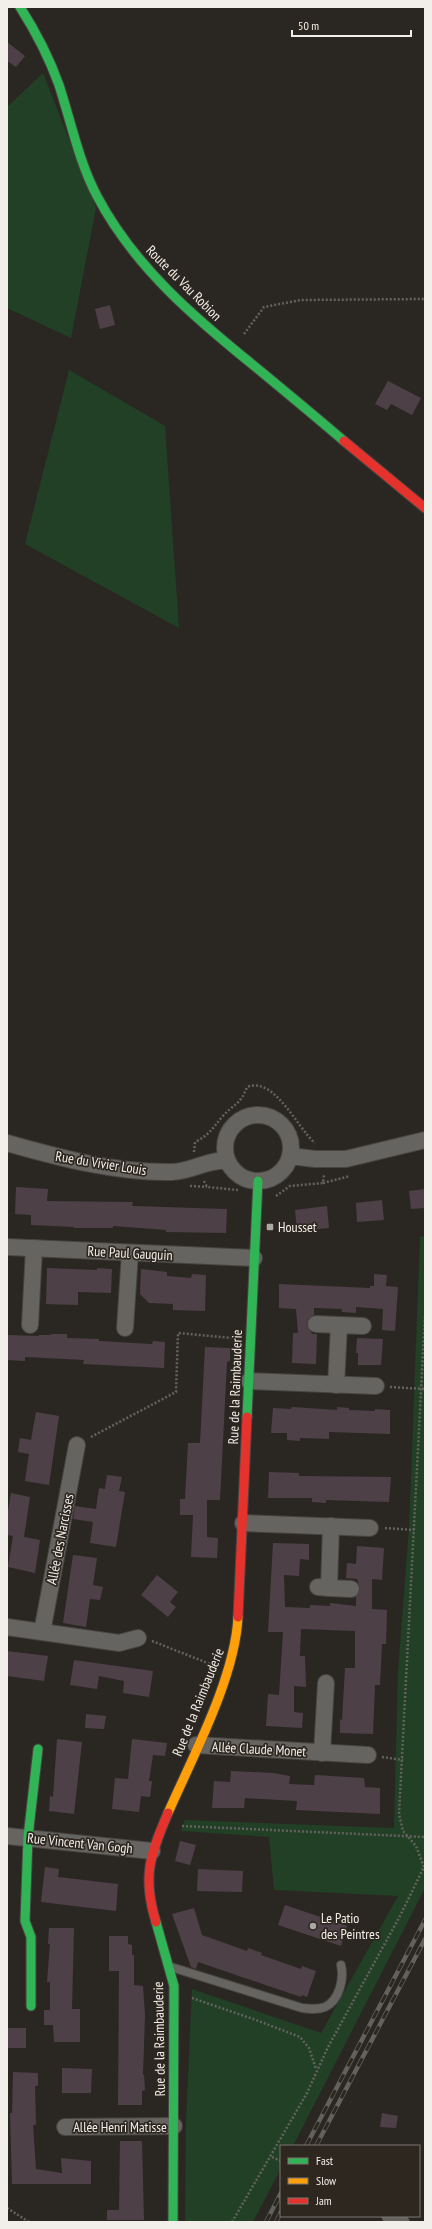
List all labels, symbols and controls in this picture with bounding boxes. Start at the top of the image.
scale bar [292,12,411,38]
text: 50 m [298,18,319,33]
street label: Route du Vau Robion [142,241,226,325]
street label: Rue du Vivier Louis [54,1147,148,1179]
place label: Housset [278,1218,317,1236]
marker: Housset [265,1222,275,1232]
street label: Rue Paul Gauguin [87,1242,173,1264]
street label: Rue de la Raimbauderie [224,1329,246,1445]
street label: Allée des Narcisses [42,1492,78,1586]
street label: Rue de la Raimbauderie [168,1645,228,1759]
street label: Allée Claude Monet [211,1738,307,1760]
street label: Rue Vincent Van Gogh [26,1829,134,1857]
place label: Le Patio des Peintres [321,1909,380,1943]
marker: Le Patio des Peintres [308,1921,318,1931]
street label: Rue de la Raimbauderie [149,1981,169,2097]
street label: Allée Henri Matisse [73,2118,167,2136]
legend [280,2145,420,2217]
text: Fast [316,2153,334,2168]
text: Slow [316,2173,337,2188]
text: Jam [315,2193,332,2208]

